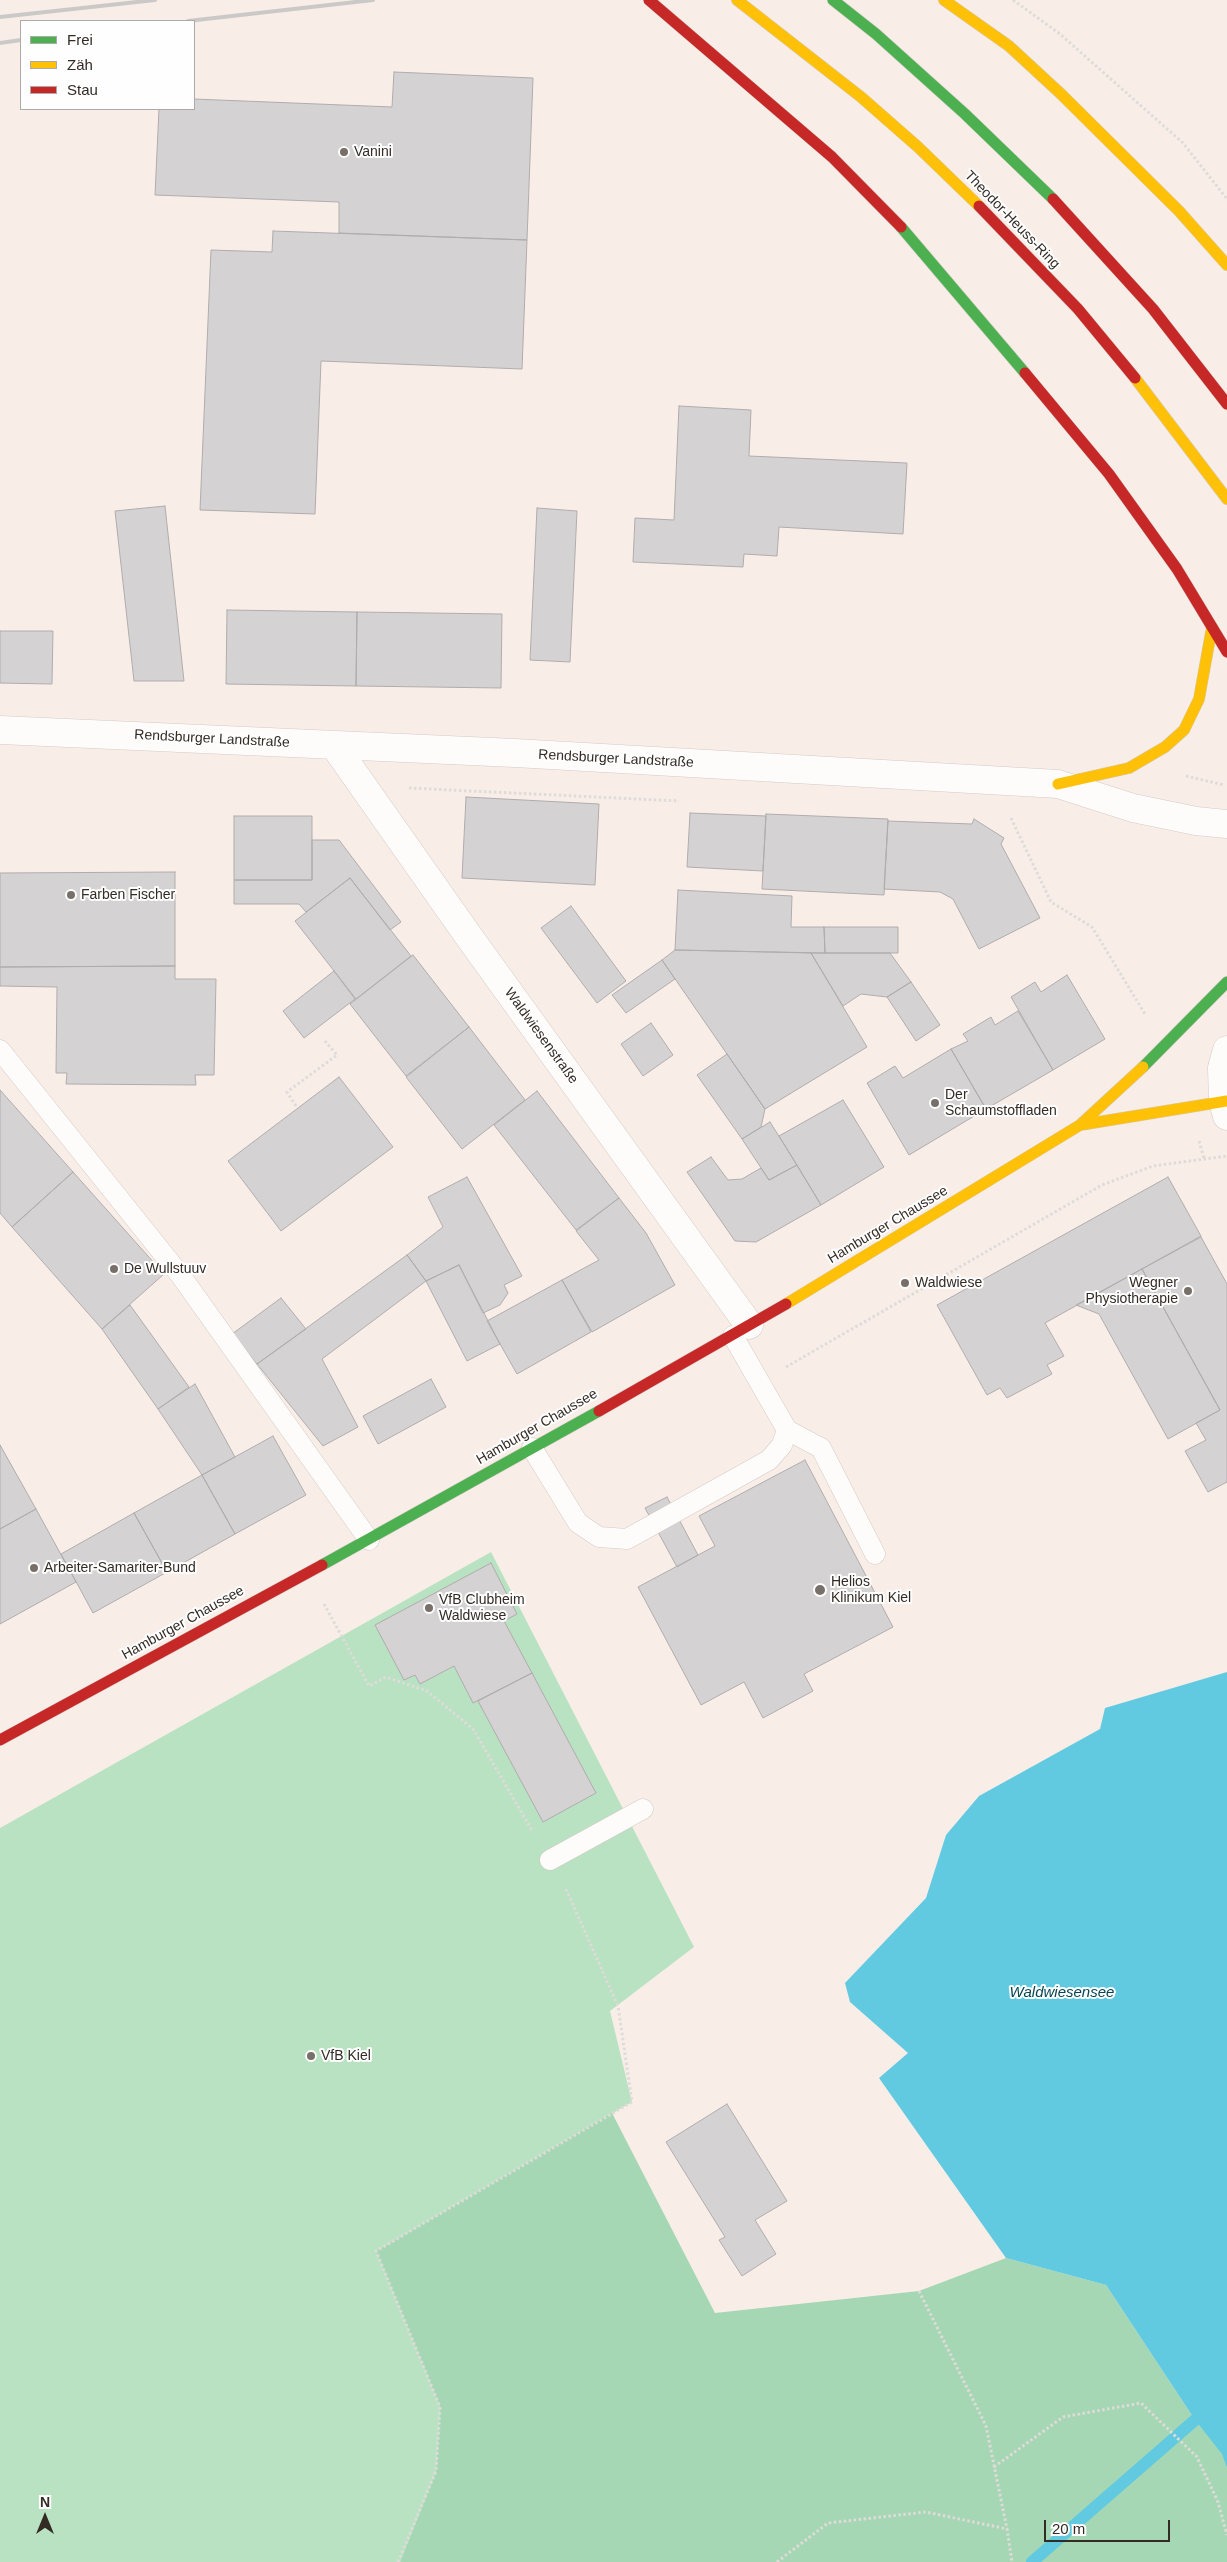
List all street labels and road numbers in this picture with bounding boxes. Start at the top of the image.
street label: Theodor-Heuss-Ring [961,167,1063,273]
street label: Rendsburger Landstraße [134,727,290,751]
street label: Rendsburger Landstraße [538,747,694,771]
street label: Waldwiesenstraße [501,985,581,1087]
street label: Hamburger Chaussee [825,1183,951,1267]
street label: Hamburger Chaussee [473,1385,601,1469]
street label: Hamburger Chaussee [119,1582,247,1664]

